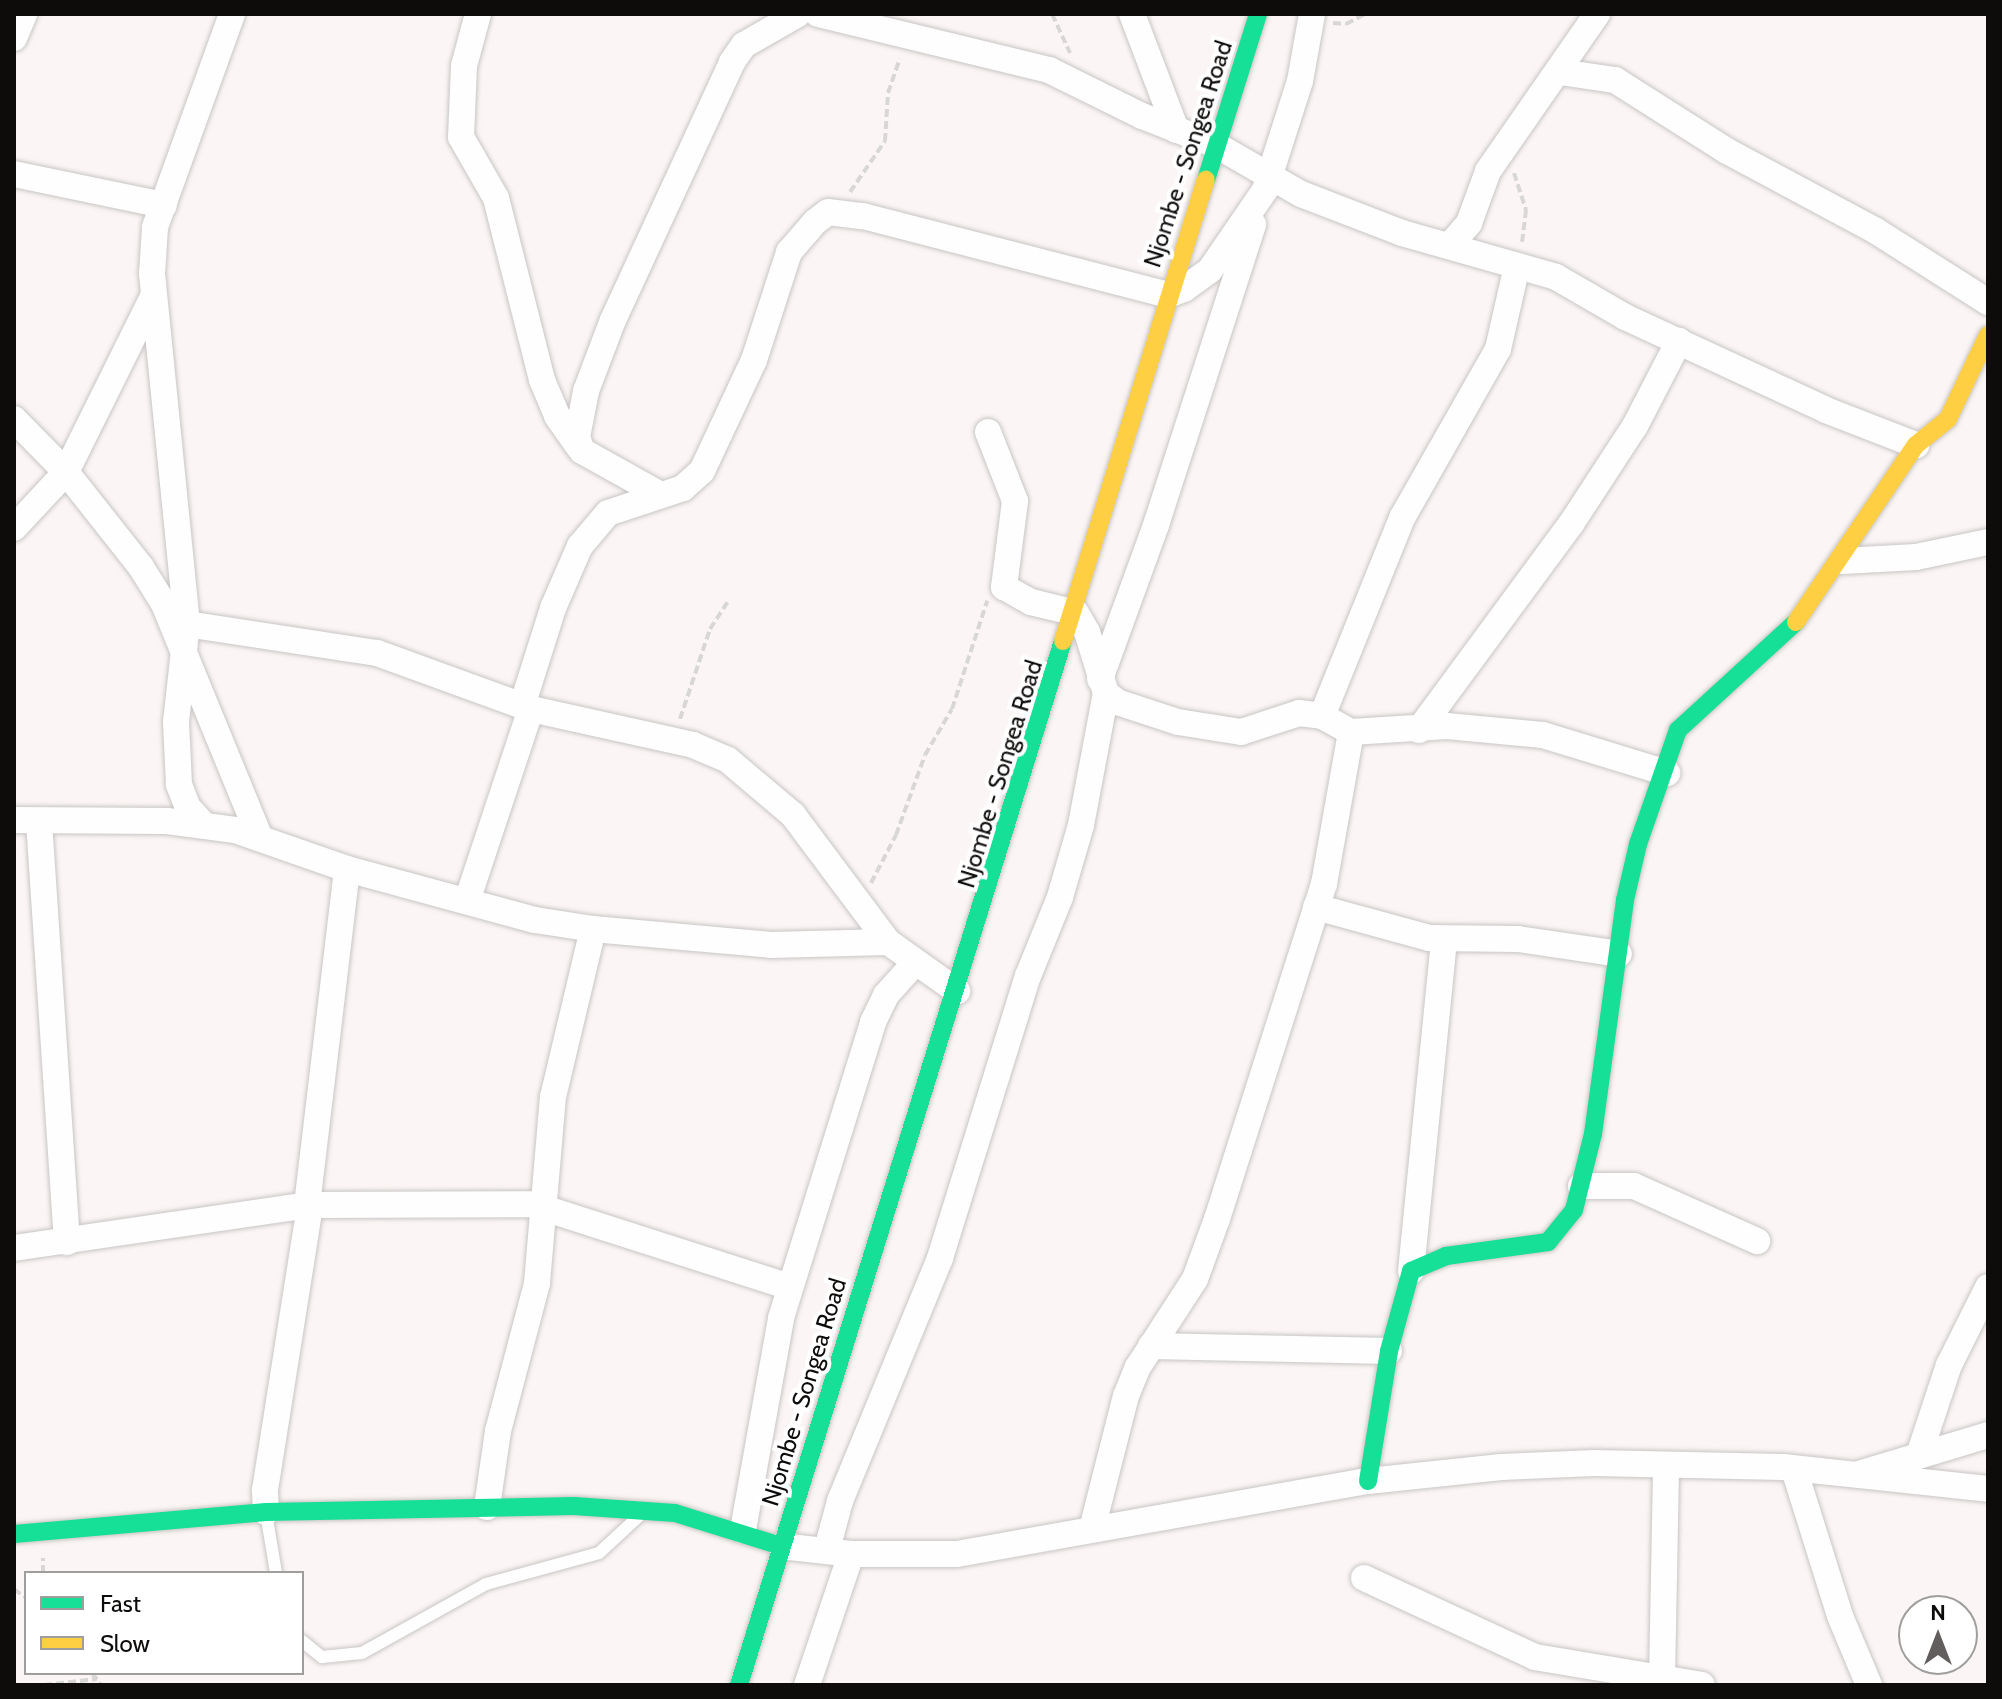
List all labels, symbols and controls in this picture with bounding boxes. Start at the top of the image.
street label: Njombe - Songea Road [1138,37,1238,271]
street label: Njombe - Songea Road [952,657,1048,891]
street label: Njombe - Songea Road [756,1275,852,1509]
legend [24,1571,304,1675]
text: Fast [100,1589,141,1618]
north arrow [1898,1595,1978,1675]
text: N [1930,1599,1946,1626]
text: Slow [100,1629,150,1658]

